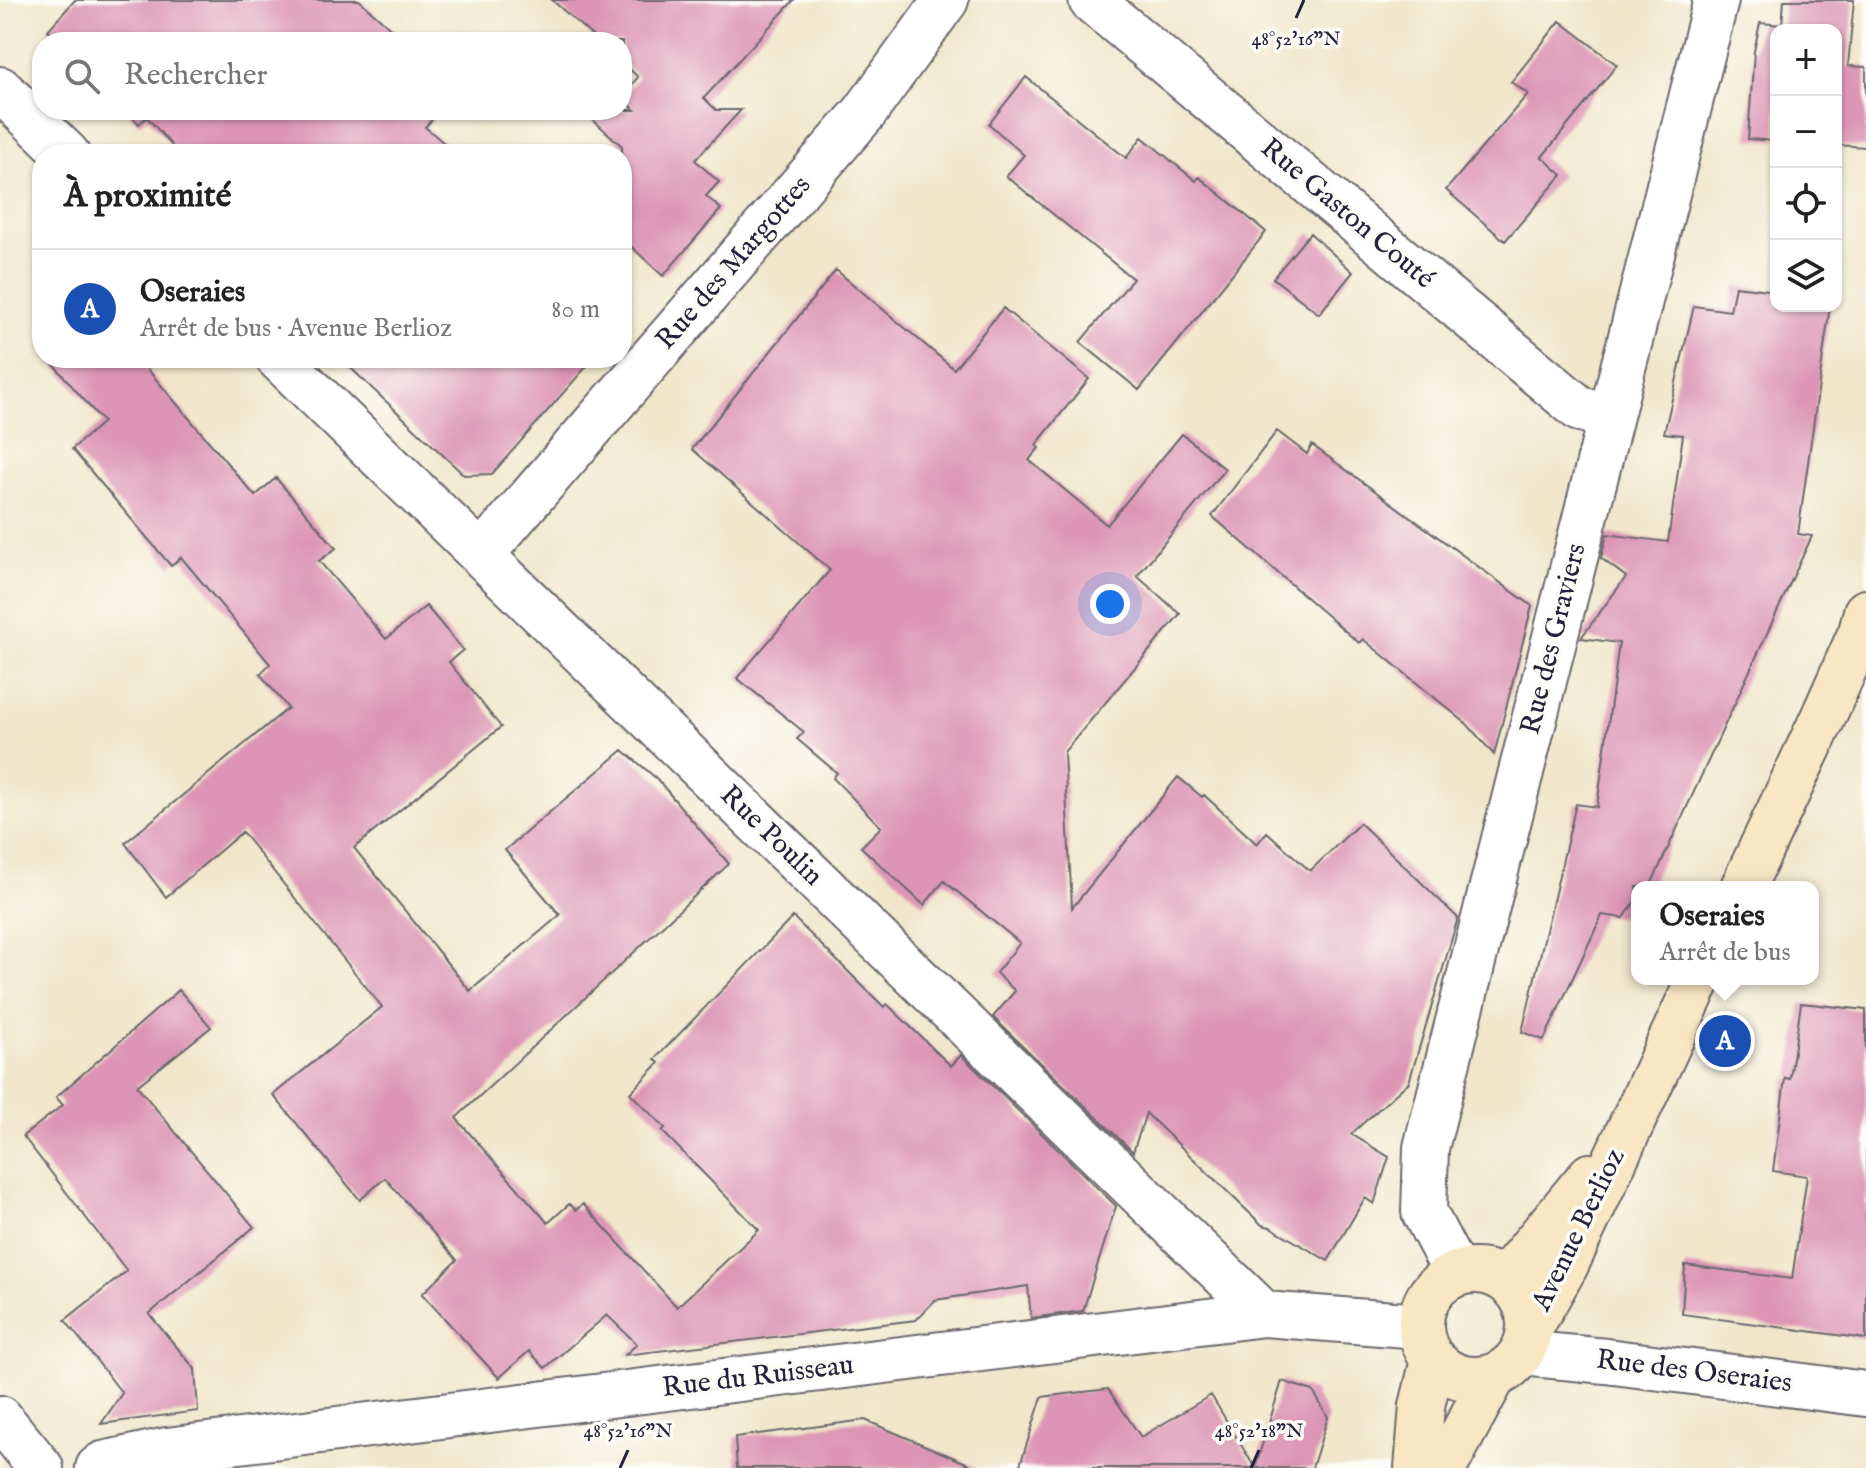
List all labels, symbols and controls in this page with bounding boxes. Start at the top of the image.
map controls [1770,24,1842,312]
button: + [1770,24,1842,96]
text: 48°52'16"N [1251,27,1341,52]
search box [32,32,632,120]
icon: search [60,54,104,98]
text: Rechercher [124,57,268,95]
button: − [1770,96,1842,168]
street label: Rue Gaston Couté [1253,131,1441,297]
button: locate [1770,168,1842,240]
street label: Rue des Margottes [649,169,819,357]
text: À proximité [64,175,231,218]
button: layers [1770,240,1842,312]
text: Oseraies [140,274,245,312]
text: A [81,293,99,326]
text: 80 m [551,293,600,326]
text: Arrêt de bus · Avenue Berlioz [140,312,452,345]
street label: Rue des Graviers [1513,540,1595,738]
your location [1090,584,1130,624]
street label: Rue Poulin [712,778,830,894]
popup [1631,881,1819,985]
text: Oseraies [1659,898,1765,936]
text: Arrêt de bus [1659,936,1791,969]
pin: A [1699,1011,1751,1071]
street label: Avenue Berlioz [1524,1143,1633,1318]
street label: Rue des Oseraies [1594,1343,1794,1401]
street label: Rue du Ruisseau [660,1348,856,1406]
text: 48°52'16"N [583,1419,673,1444]
text: 48°52'18"N [1215,1419,1303,1444]

